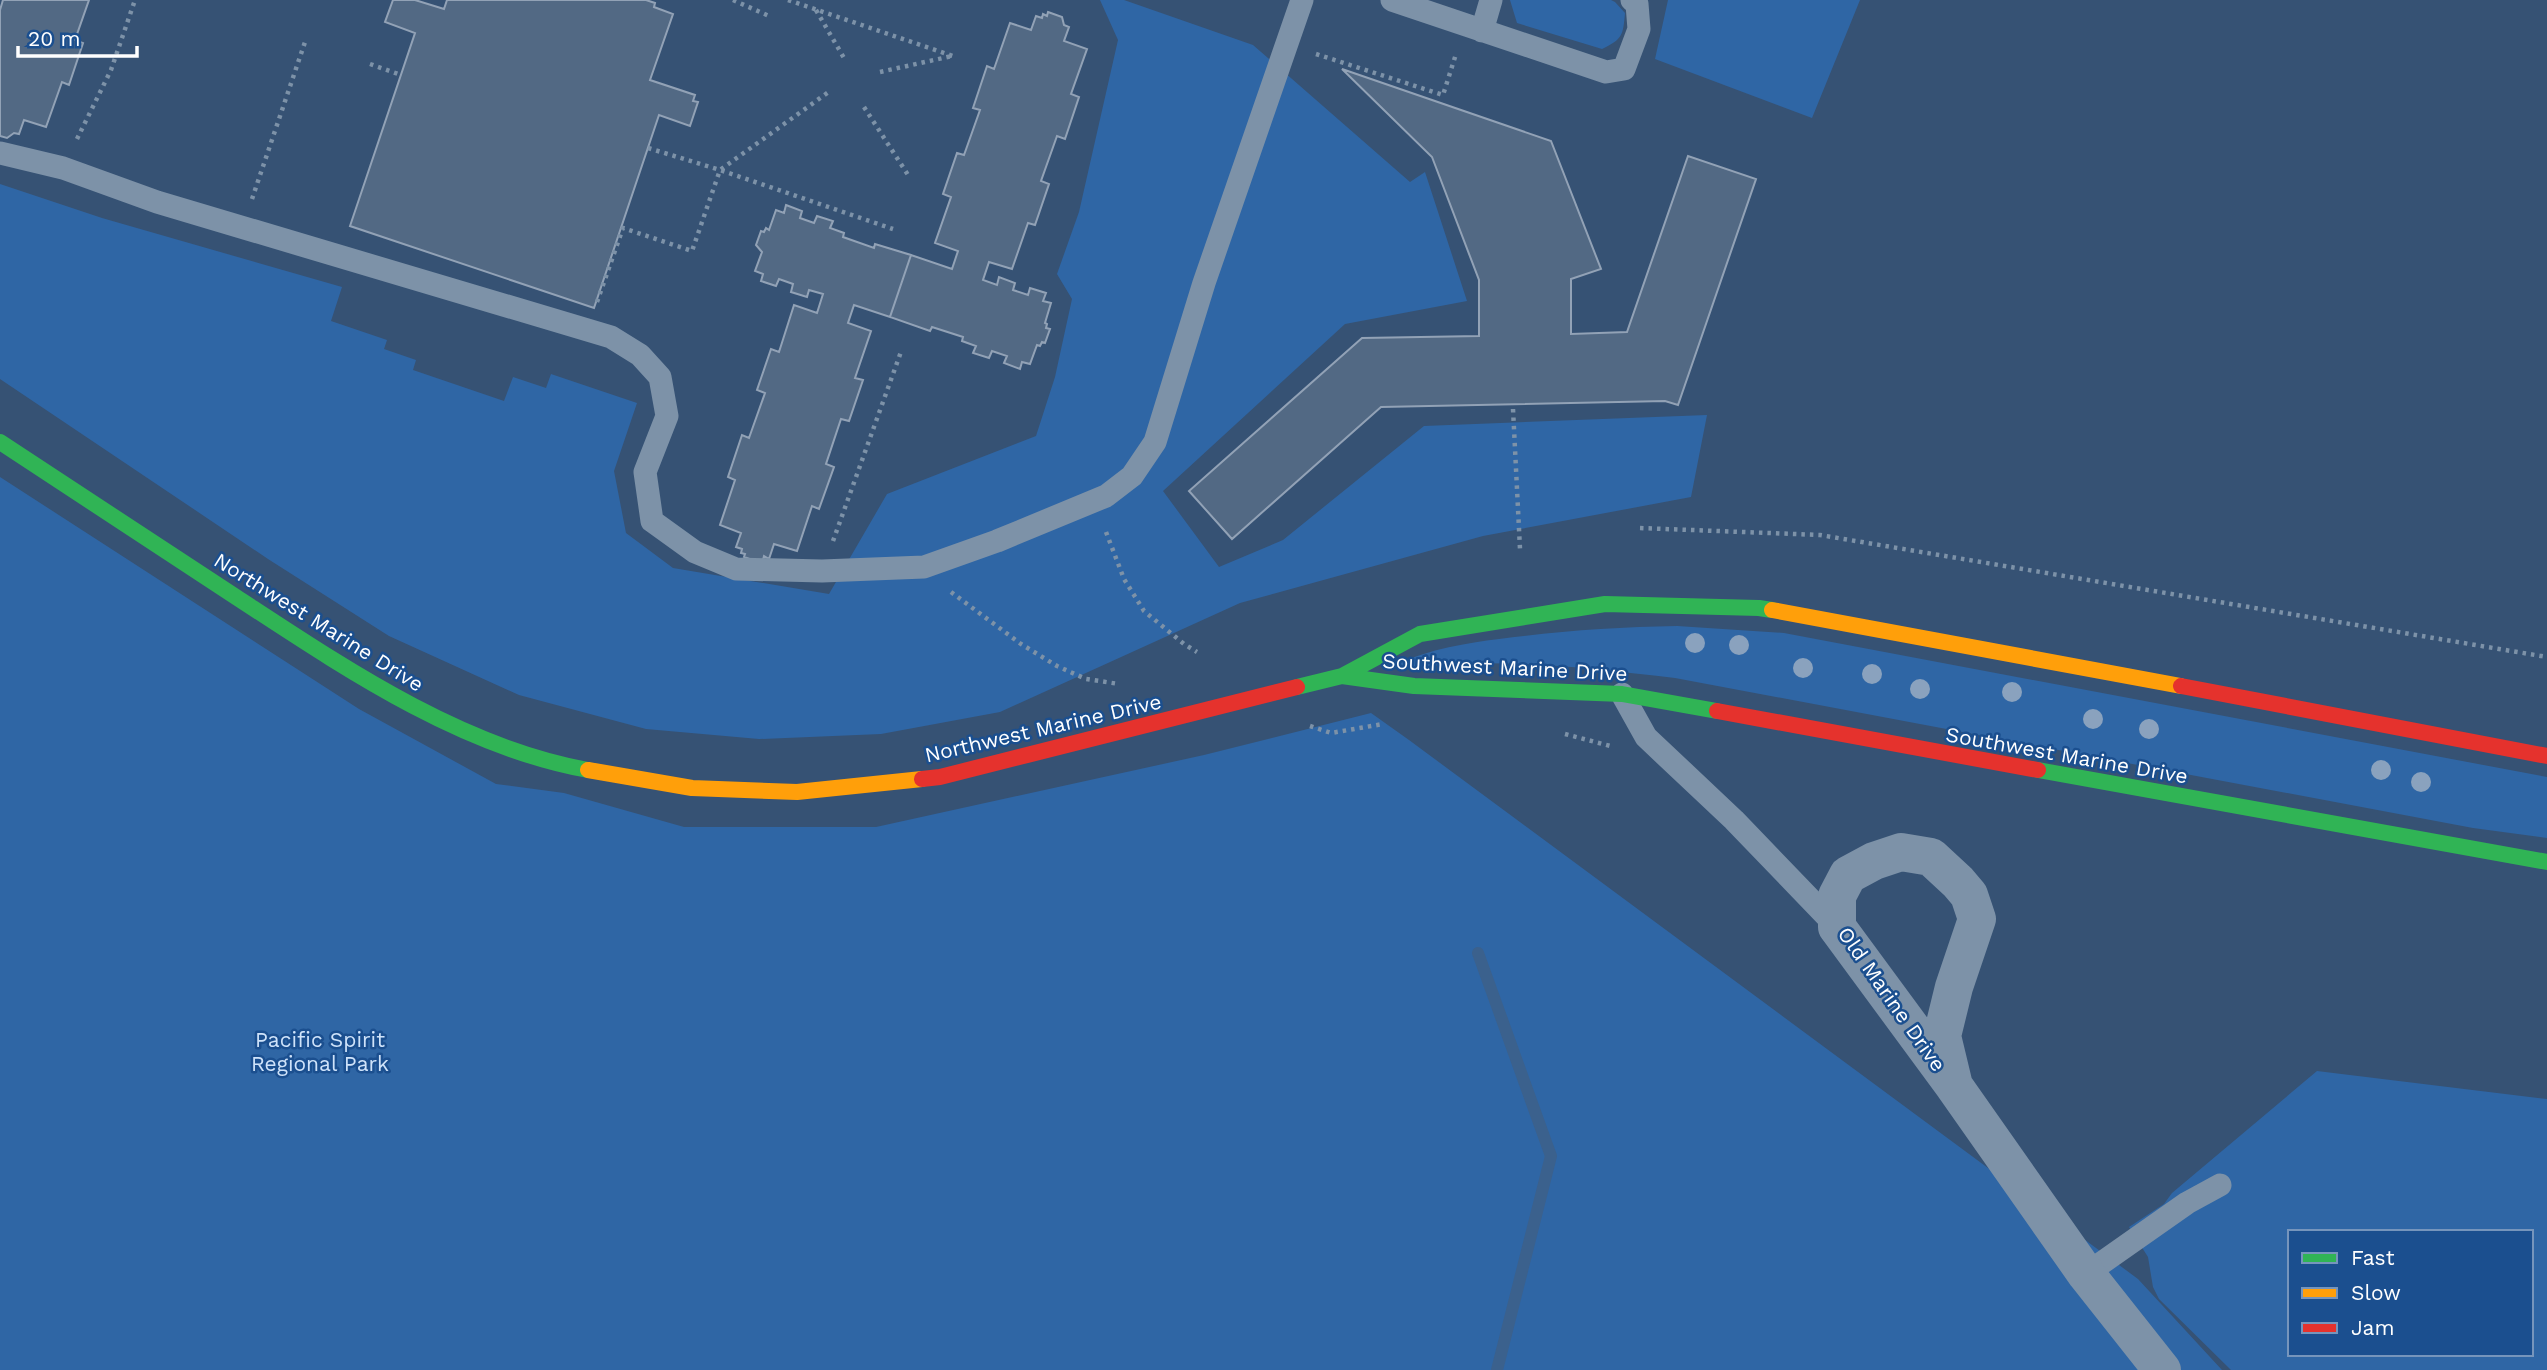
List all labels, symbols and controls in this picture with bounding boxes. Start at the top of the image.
scale bar [18,14,136,58]
text: 20 m [28,26,80,51]
street label: Northwest Marine Drive [210,547,428,697]
street label: Southwest Marine Drive [1382,648,1628,686]
street label: Northwest Marine Drive [922,689,1164,767]
street label: Southwest Marine Drive [1944,721,2190,789]
street label: Old Marine Drive [1833,922,1951,1076]
park label: Pacific Spirit Regional Park [251,1027,389,1076]
legend [2288,1230,2533,1356]
text: Fast [2351,1245,2395,1270]
text: Slow [2351,1280,2401,1305]
text: Jam [2351,1315,2394,1340]

